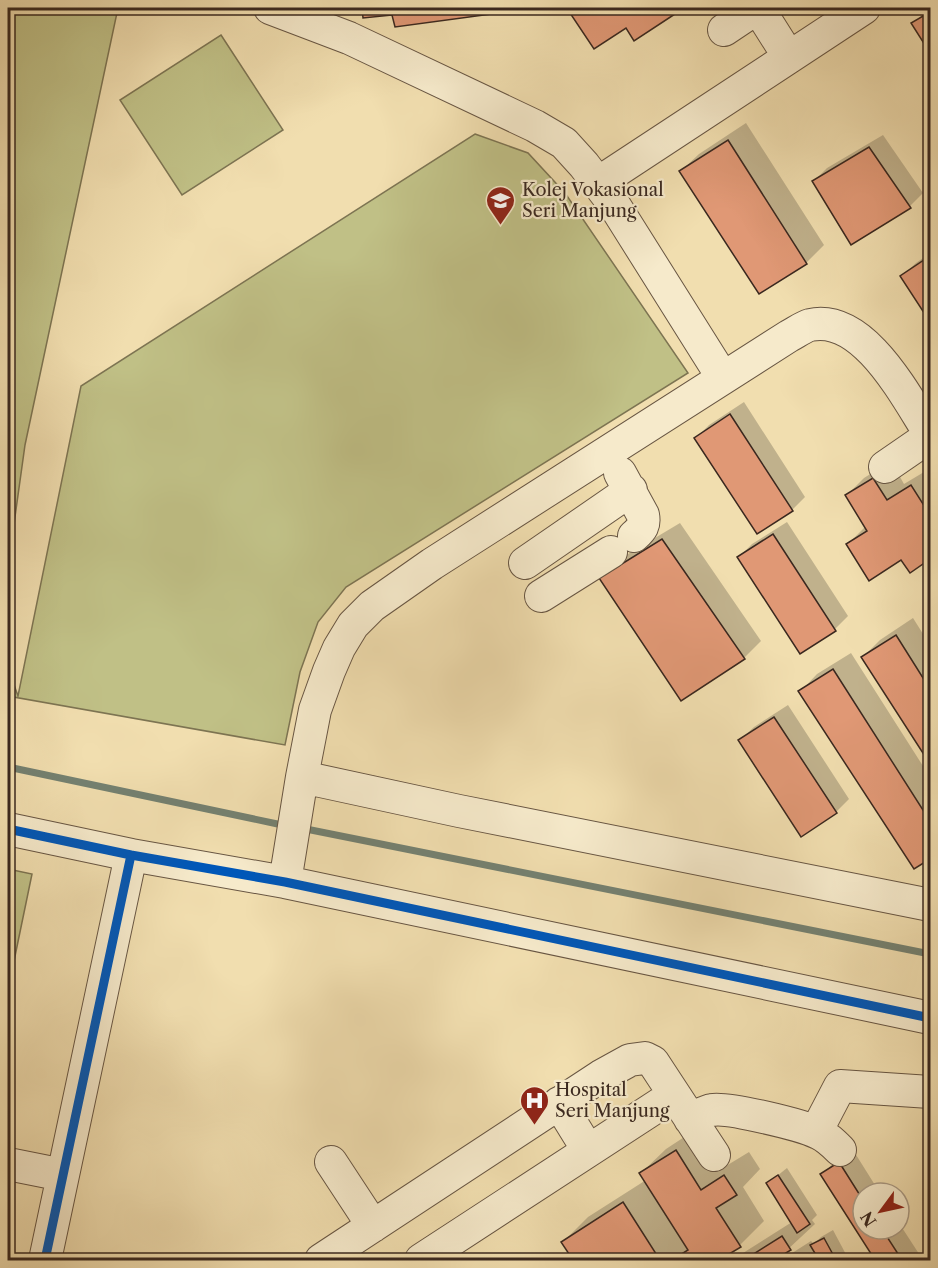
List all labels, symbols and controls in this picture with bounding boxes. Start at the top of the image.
place label: Kolej Vokasional Seri Manjung [522,179,664,222]
school or university icon: Kolej Vokasional Seri Manjung [485,184,517,226]
place label: Hospital Seri Manjung [555,1079,670,1122]
hospital icon: Hospital Seri Manjung [518,1084,550,1126]
north arrow [851,1181,911,1241]
text: N [856,1208,881,1230]

